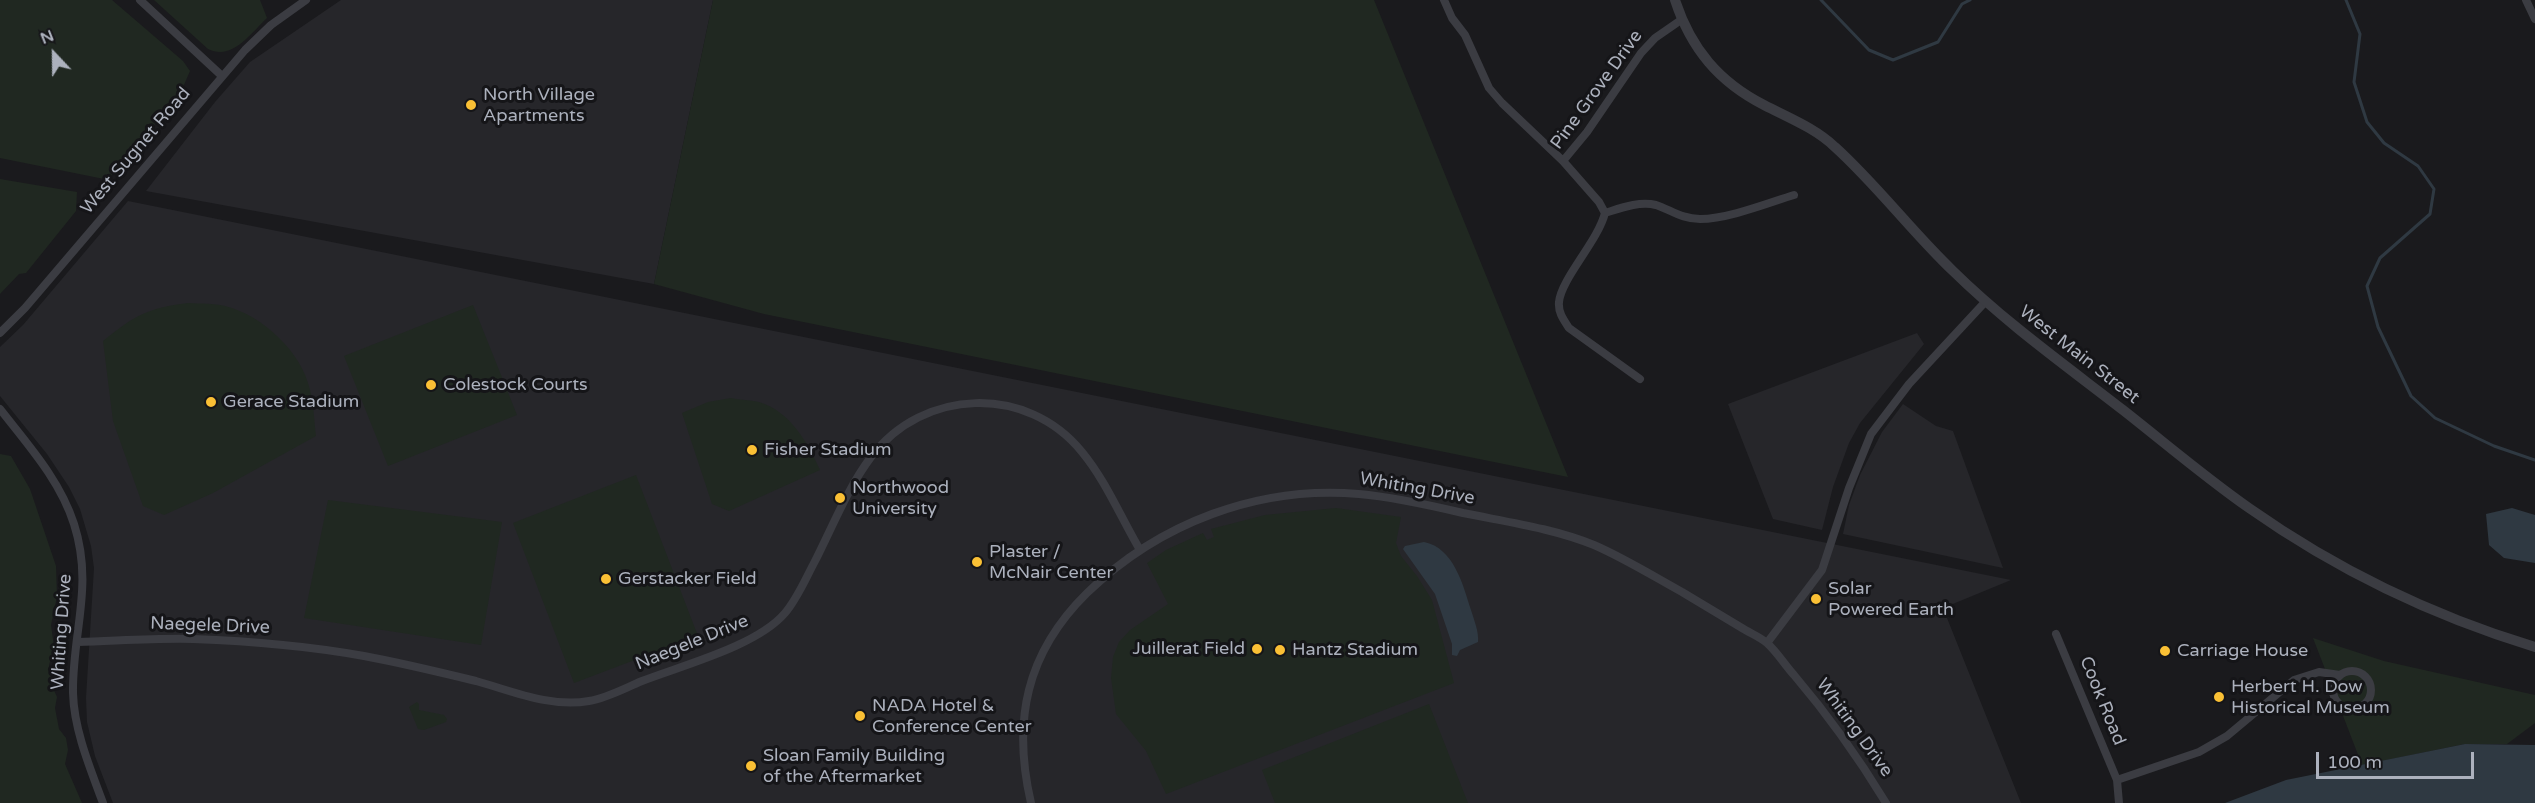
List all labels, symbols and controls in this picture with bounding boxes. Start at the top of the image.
north arrow [24,24,84,84]
text: N [38,26,57,49]
street label: Pine Grove Drive [1547,26,1647,154]
street label: West Sugnet Road [77,83,195,219]
place label: North Village Apartments [483,84,595,127]
marker: North Village Apartments [464,98,478,112]
street label: West Main Street [2015,301,2143,409]
place label: Colestock Courts [443,374,588,396]
marker: Colestock Courts [424,378,438,392]
place label: Gerace Stadium [223,391,359,413]
marker: Gerace Stadium [204,395,218,409]
place label: Fisher Stadium [764,439,892,461]
marker: Fisher Stadium [745,443,759,457]
street label: Whiting Drive [1358,468,1476,510]
place label: Northwood University [852,477,949,520]
marker: Northwood University [833,491,847,505]
place label: Plaster / McNair Center [989,541,1113,584]
marker: Plaster / McNair Center [970,555,984,569]
place label: Gerstacker Field [618,568,757,590]
marker: Gerstacker Field [599,572,613,586]
street label: Whiting Drive [47,573,77,691]
place label: Solar Powered Earth [1828,578,1954,620]
marker: Solar Powered Earth [1809,592,1823,606]
street label: Naegele Drive [632,611,752,675]
street label: Naegele Drive [150,613,270,639]
place label: Juillerat Field [1132,638,1245,660]
place label: Hantz Stadium [1292,639,1418,661]
place label: Carriage House [2177,640,2308,662]
marker: Juillerat Field [1250,642,1264,656]
marker: Hantz Stadium [1273,643,1287,657]
marker: Carriage House [2158,644,2172,658]
street label: Cook Road [2074,653,2130,749]
street label: Whiting Drive [1811,675,1897,781]
place label: Herbert H. Dow Historical Museum [2231,676,2390,718]
marker: Herbert H. Dow Historical Museum [2212,690,2226,704]
place label: NADA Hotel & Conference Center [872,695,1032,738]
marker: NADA Hotel & Conference Center [853,709,867,723]
scale bar [2319,740,2476,778]
place label: Sloan Family Building of the Aftermarket [763,745,945,788]
text: 100 m [2327,751,2382,773]
marker: Sloan Family Building of the Aftermarket [744,759,758,773]

